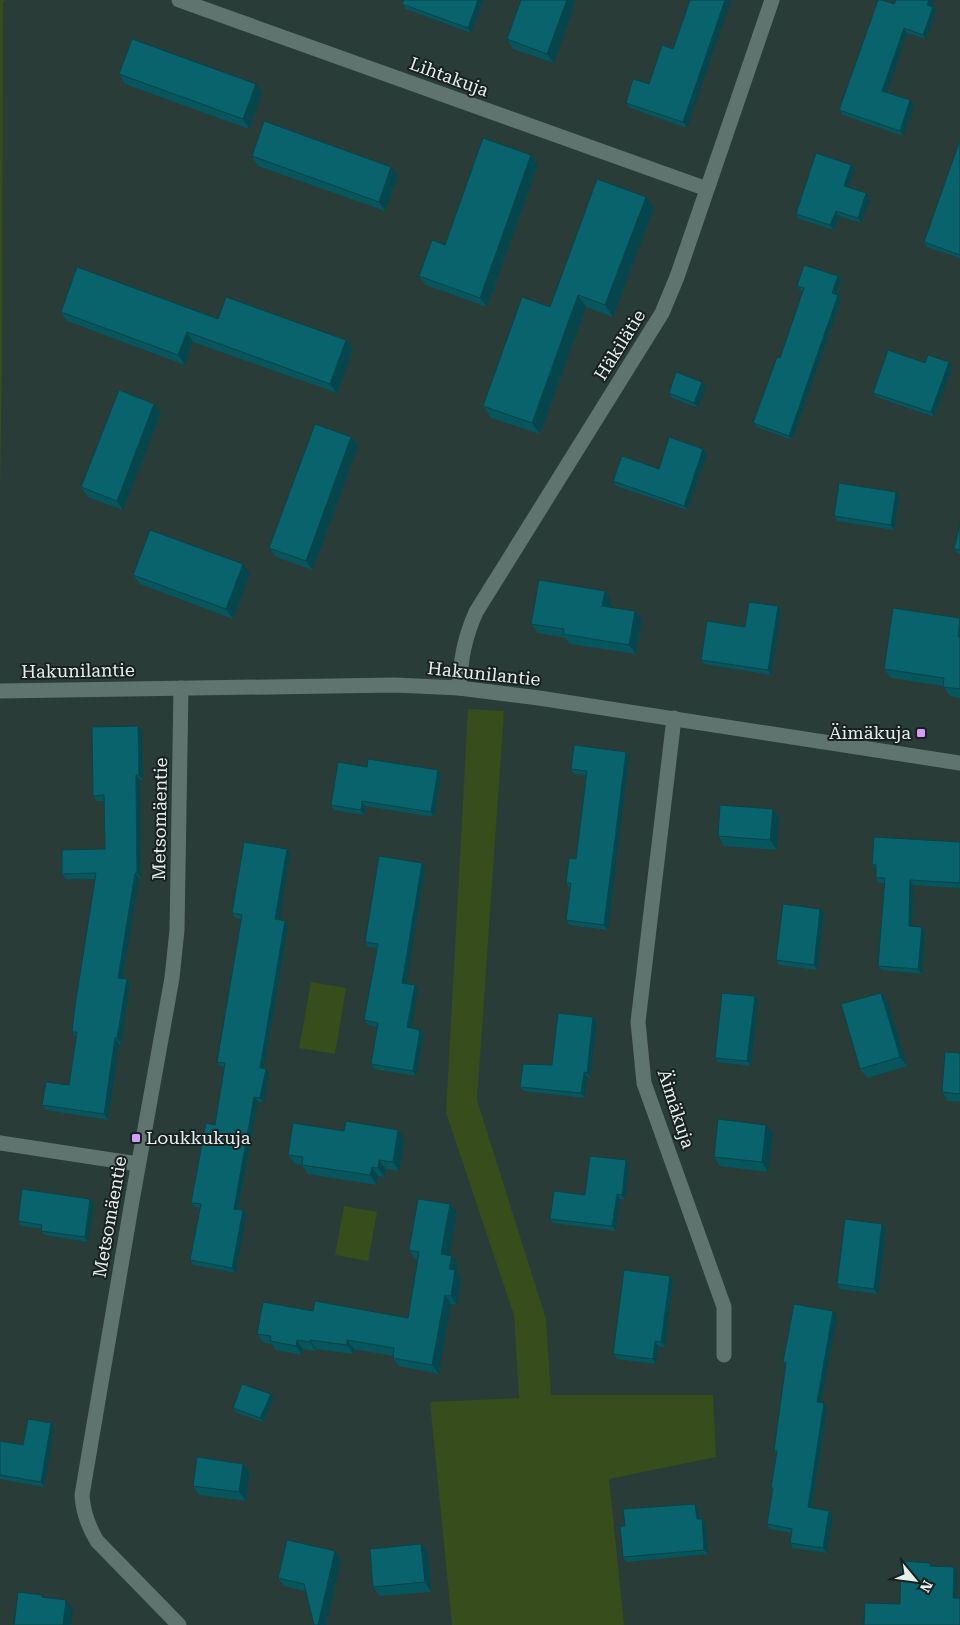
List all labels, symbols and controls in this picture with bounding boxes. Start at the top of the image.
street label: Lihtakuja [407,53,492,101]
street label: Häkilätie [590,305,650,384]
street label: Hakunilantie [426,657,542,690]
street label: Hakunilantie [21,659,135,682]
place label: Äimäkuja [829,722,911,743]
marker: Äimäkuja [915,727,927,739]
street label: Metsomäentie [148,757,171,881]
street label: Äimäkuja [654,1067,699,1151]
place label: Loukkukuja [146,1127,251,1148]
marker: Loukkukuja [130,1132,142,1144]
street label: Metsomäentie [88,1154,131,1279]
north arrow [890,1555,940,1605]
text: N [917,1578,936,1595]

